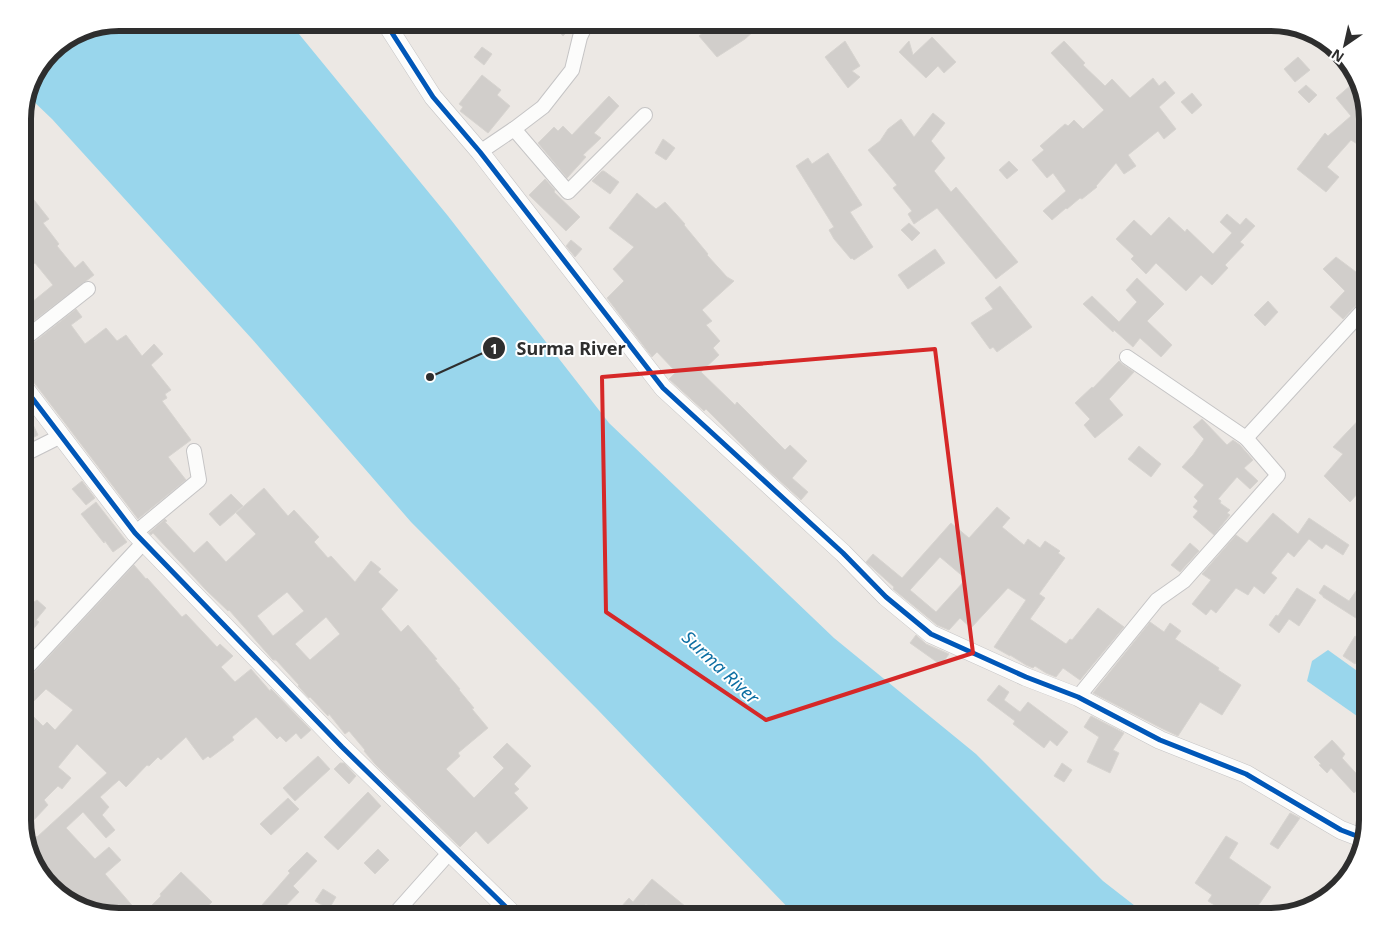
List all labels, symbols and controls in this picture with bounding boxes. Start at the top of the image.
north arrow [1320,20,1370,70]
text: N [1327,45,1347,67]
callout: Surma River [482,332,636,365]
text: Surma River [517,336,625,360]
text: 1 [490,338,498,358]
water label: Surma River [677,625,765,709]

